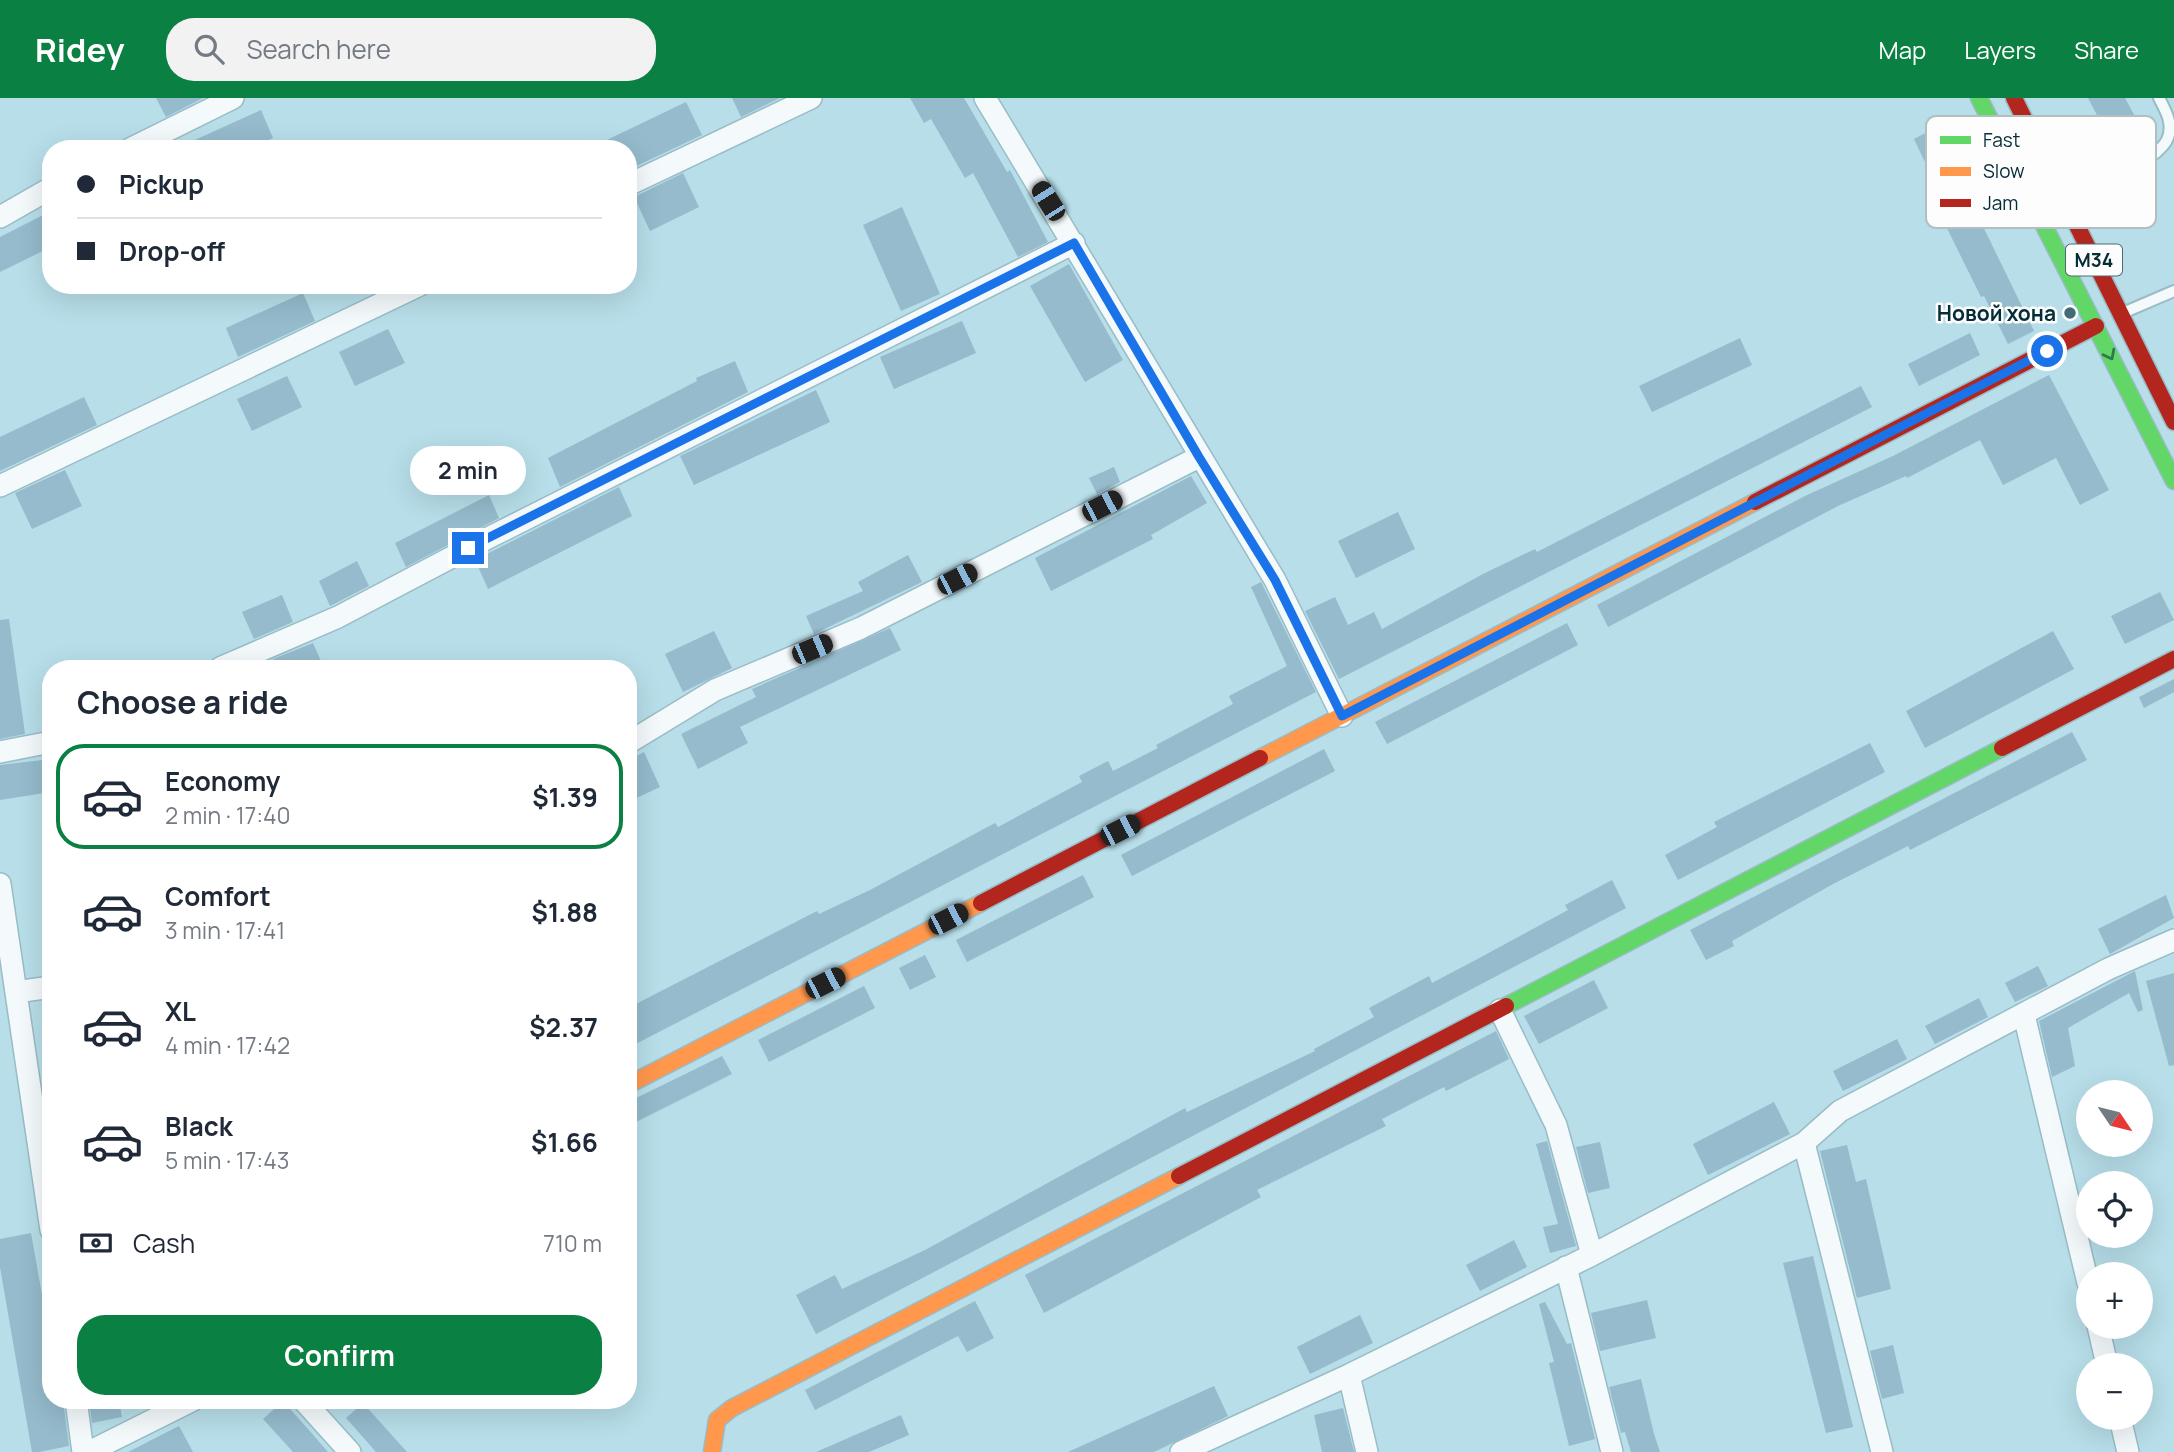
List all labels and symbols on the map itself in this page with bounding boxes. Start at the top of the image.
legend [1926,116,2156,228]
text: Fast [1983,127,2020,153]
text: Slow [1983,158,2025,184]
car [1028,178,1069,224]
text: Jam [1983,190,2018,216]
road number: M34 [2066,244,2122,276]
place label: Новой хона [1937,299,2056,327]
marker: Новой хона [2062,305,2078,321]
route start [2031,335,2063,367]
one-way arrow [2102,348,2116,360]
callout: 2 min [410,447,526,496]
car [1079,487,1126,525]
route end [452,532,484,564]
car [934,560,981,598]
car [789,631,836,667]
car [1097,811,1144,849]
car [925,900,972,938]
car [802,964,849,1002]
north arrow [2076,1080,2152,1157]

